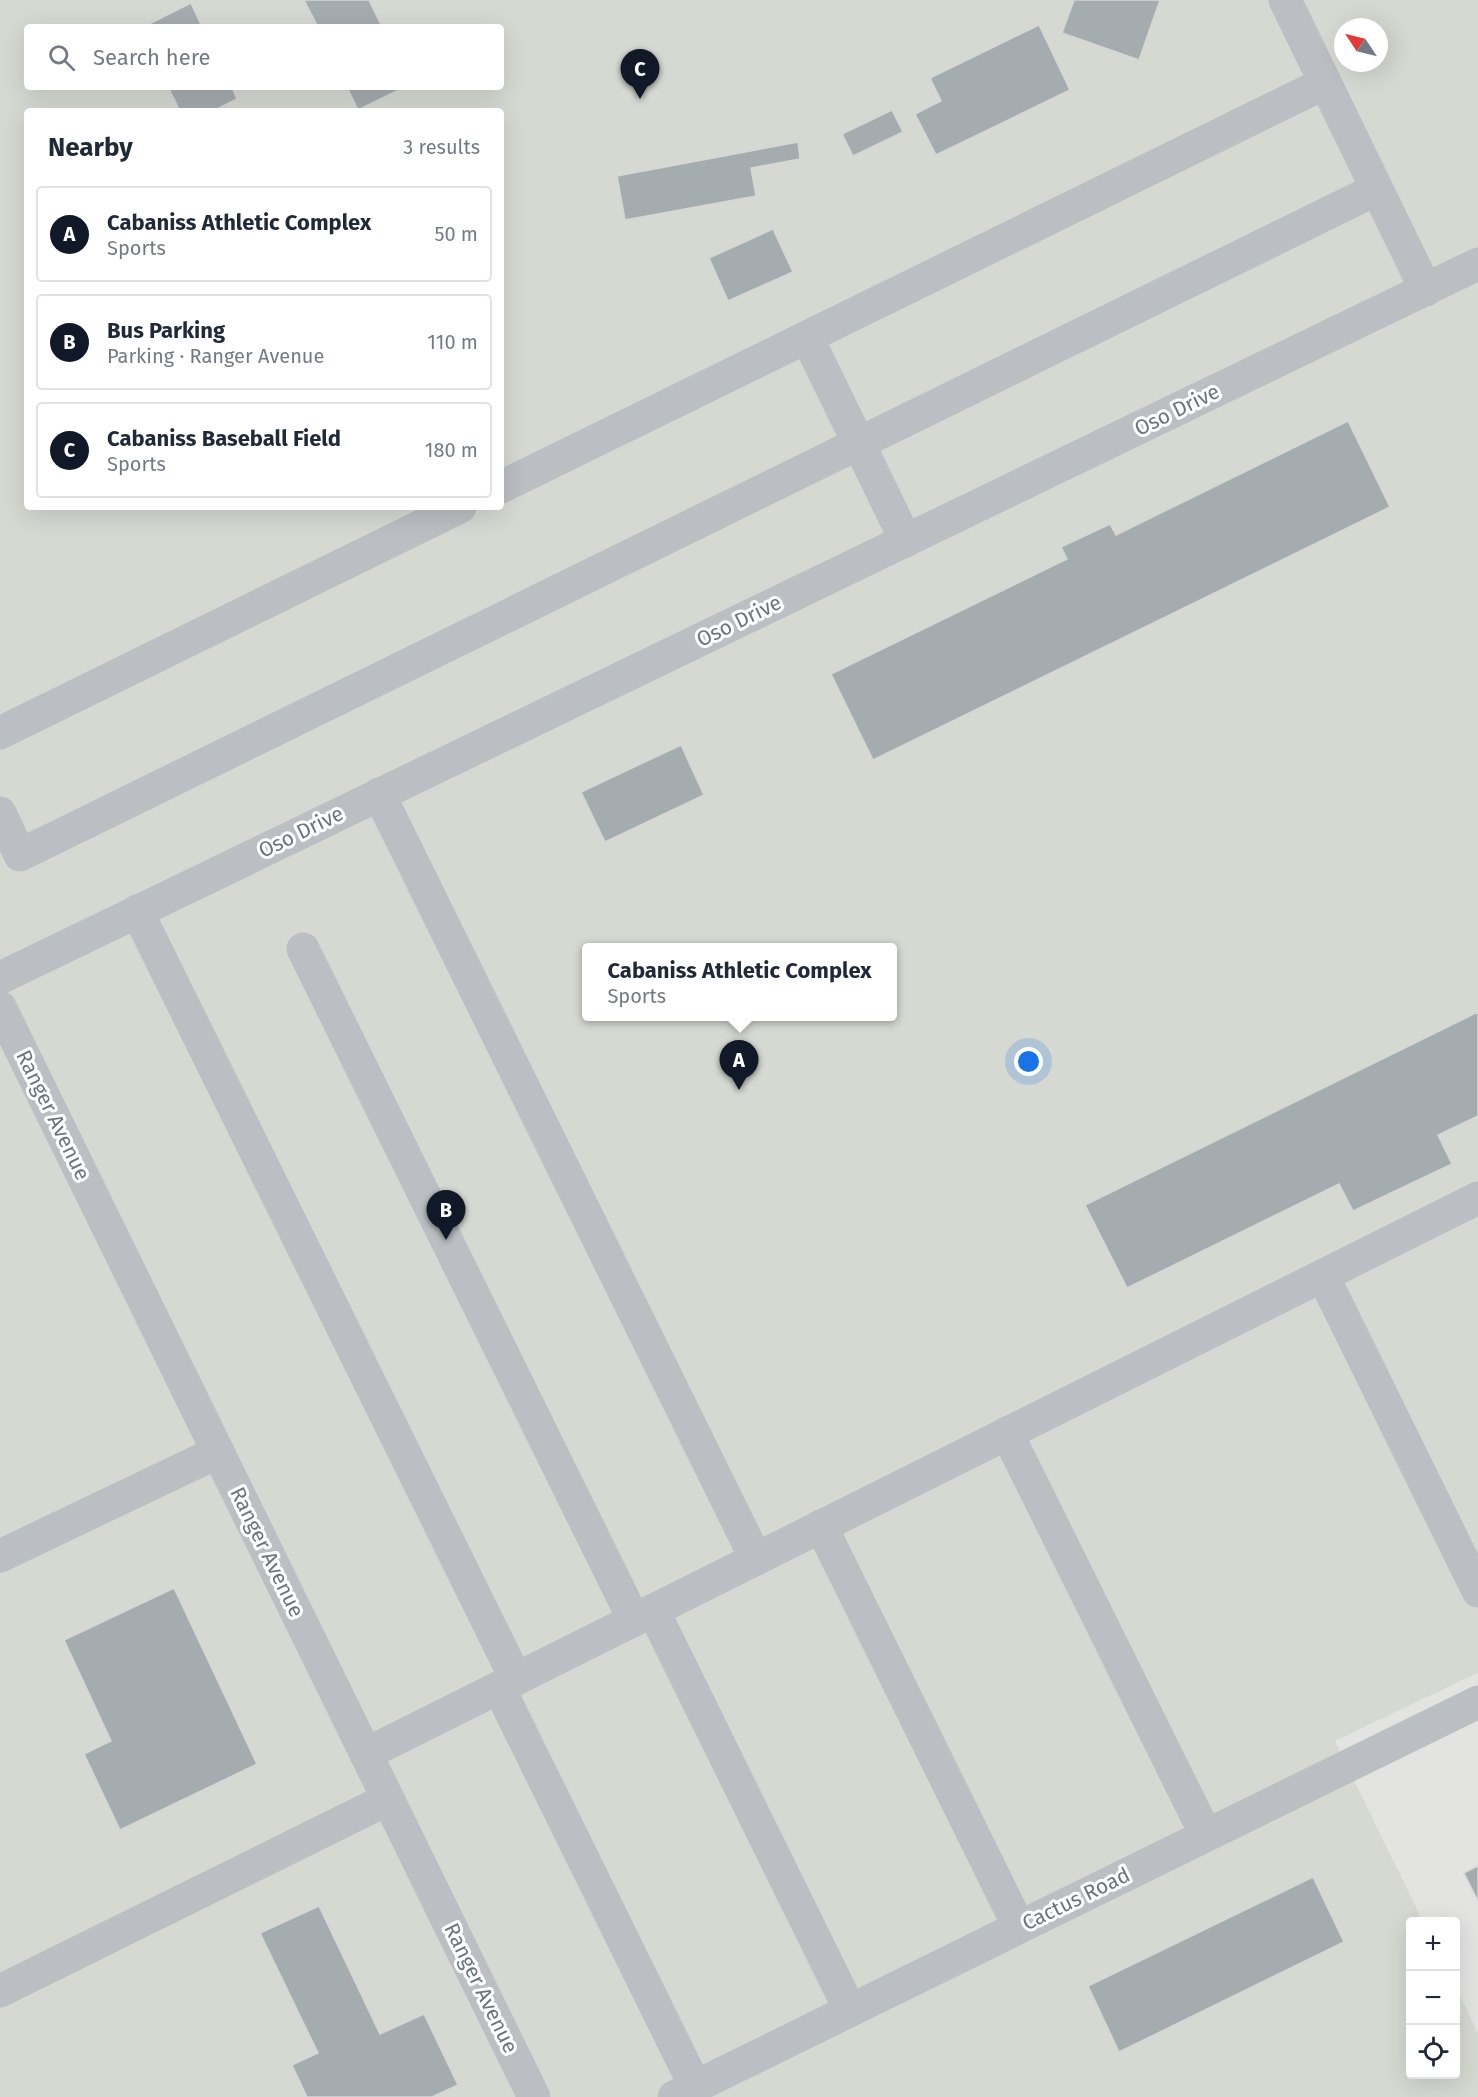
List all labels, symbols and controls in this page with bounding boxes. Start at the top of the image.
north arrow [1334,18,1388,72]
search box [24,24,504,90]
icon: search [45,41,78,74]
text: Search here [93,44,211,71]
pin: C [620,50,660,99]
text: Nearby [48,132,133,163]
text: 3 results [403,135,480,159]
text: Cabaniss Athletic Complex [107,209,371,236]
text: A [64,222,75,246]
text: 50 m [434,222,478,246]
text: Sports [107,236,166,260]
text: Bus Parking [107,317,225,344]
text: B [63,330,76,354]
text: 110 m [427,330,478,354]
text: Parking · Ranger Avenue [107,344,324,368]
street label: Oso Drive [1130,378,1224,442]
text: Cabaniss Baseball Field [107,425,341,452]
text: C [64,438,75,462]
text: 180 m [425,438,478,462]
text: Sports [107,452,166,476]
street label: Oso Drive [692,589,786,653]
street label: Oso Drive [254,800,348,864]
popup [582,943,897,1021]
text: Cabaniss Athletic Complex [607,957,872,984]
text: Sports [607,984,666,1008]
pin: A [720,1040,758,1090]
street label: Ranger Avenue [10,1046,96,1184]
your location [1014,1047,1043,1076]
pin: B [426,1190,466,1240]
street label: Ranger Avenue [224,1483,310,1621]
street label: Cactus Road [1018,1862,1134,1936]
map controls [1406,1917,1460,2079]
button: + [1406,1917,1460,1971]
street label: Ranger Avenue [438,1919,524,2057]
button: − [1406,1971,1460,2025]
button: locate [1406,2025,1460,2079]

